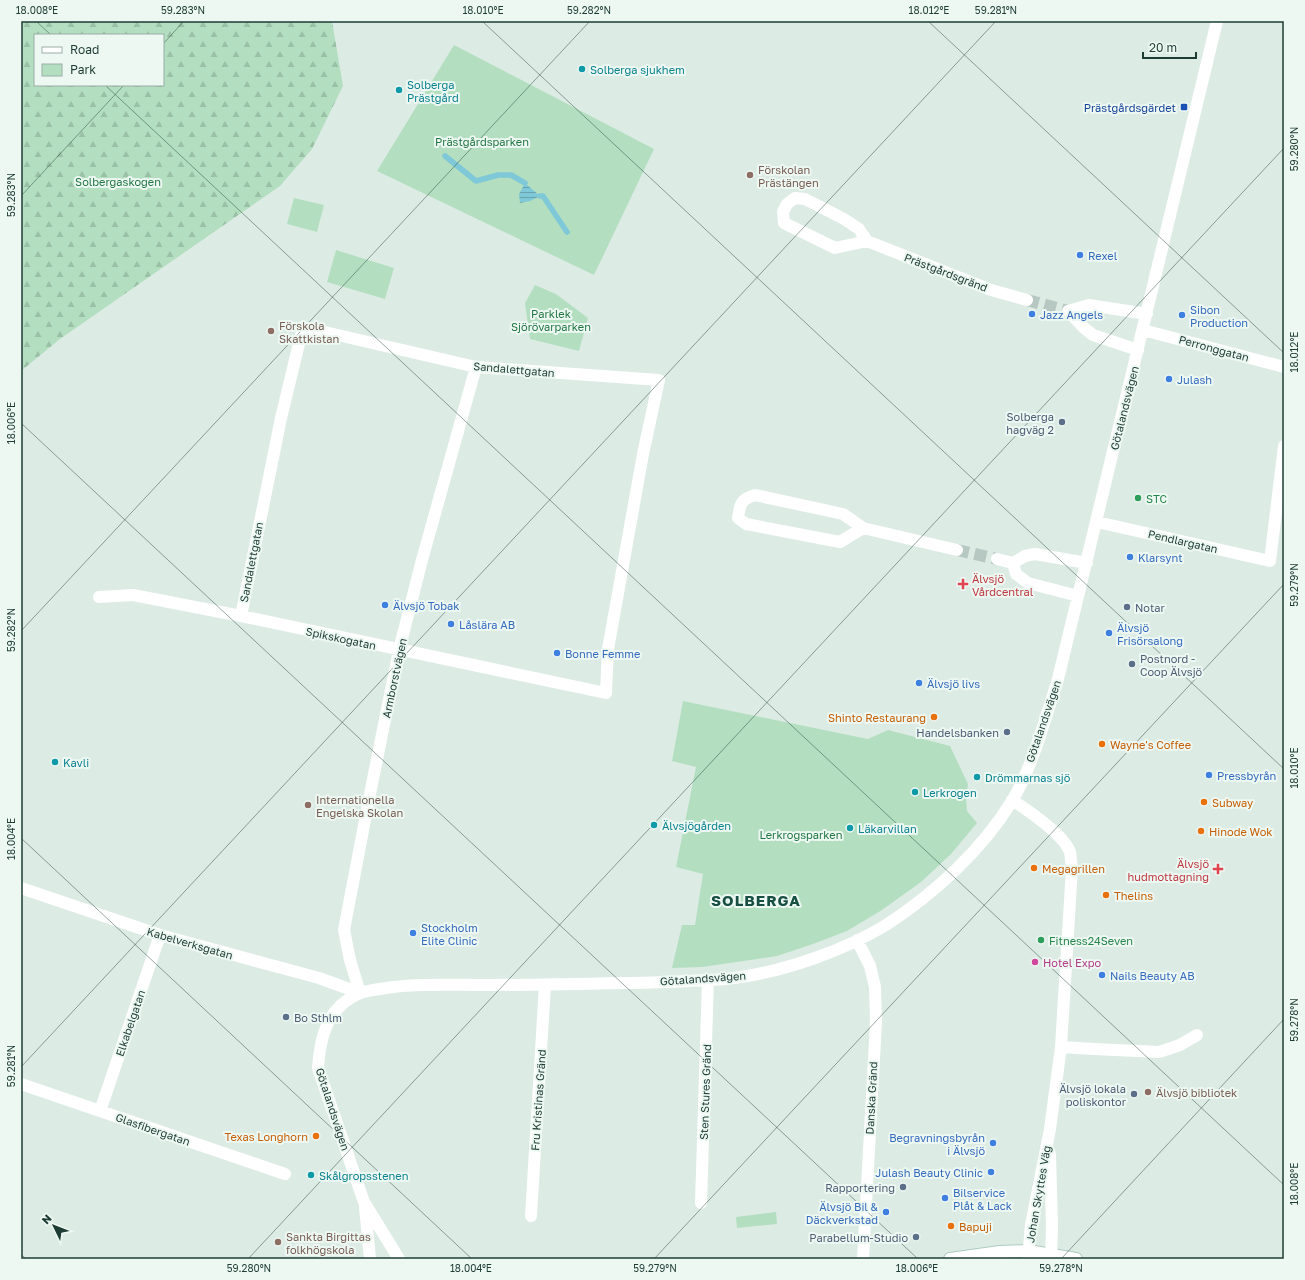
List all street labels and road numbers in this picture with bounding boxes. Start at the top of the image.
street label: Prästgårdsgränd [902,250,990,294]
street label: Perronggatan [1177,332,1251,364]
street label: Sandalettgatan [473,359,555,379]
street label: Götalandsvägen [1107,365,1141,451]
street label: Sandalettgatan [237,521,265,603]
street label: Pendlargatan [1147,527,1219,555]
street label: Spikskogatan [305,624,377,652]
street label: Armborstvägen [379,637,409,719]
street label: Götalandsvägen [1023,678,1063,764]
street label: Kabelverksgatan [145,924,235,962]
street label: Götalandsvägen [660,969,746,987]
street label: Elkabelgatan [113,988,147,1058]
street label: Sten Stures Gränd [697,1044,713,1140]
street label: Fru Kristinas Gränd [528,1049,548,1151]
street label: Danska Gränd [863,1061,879,1135]
street label: Götalandsvägen [314,1066,352,1152]
street label: Glasfibergatan [114,1110,192,1148]
street label: Johan Skyttes Väg [1023,1144,1053,1244]

